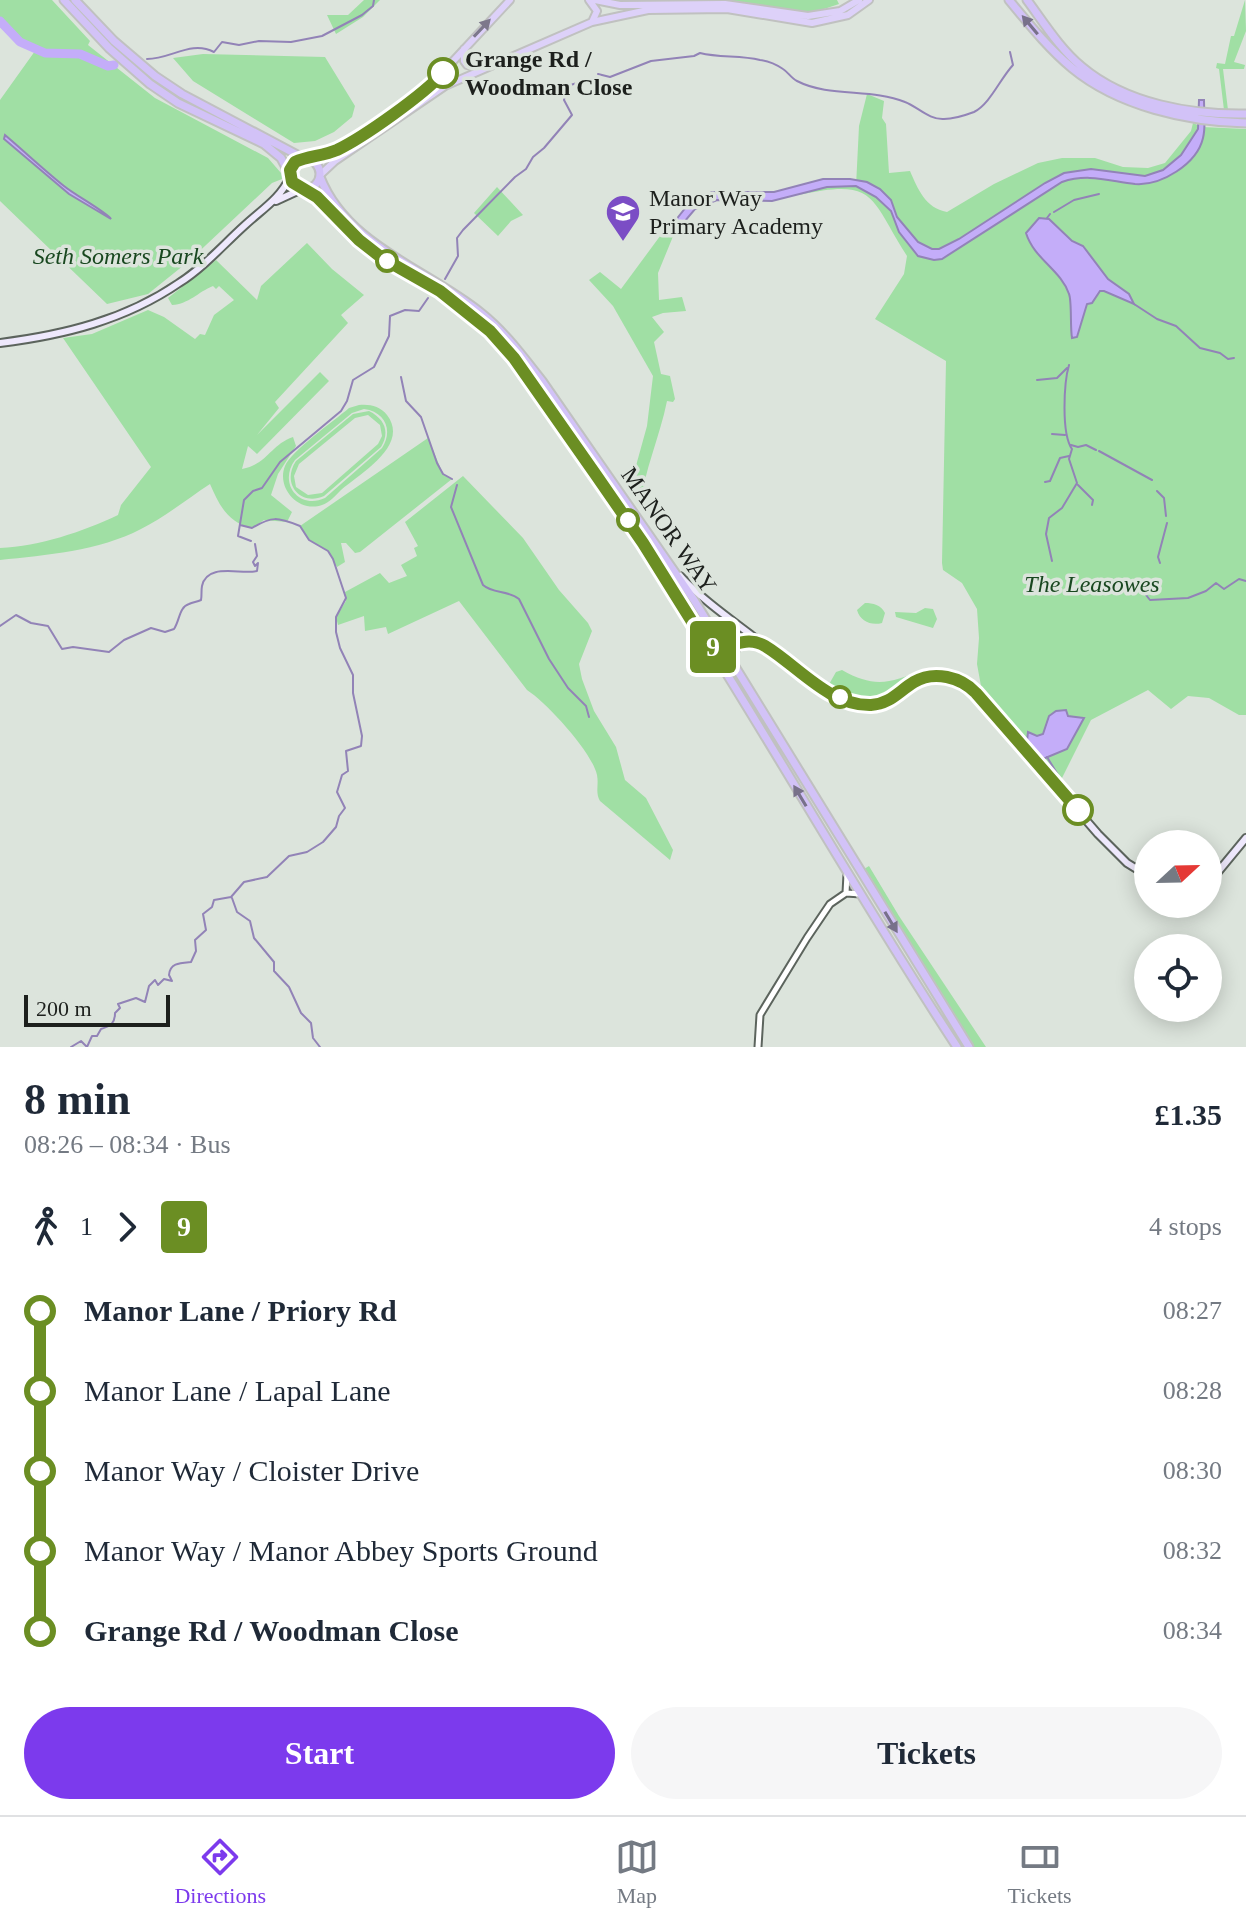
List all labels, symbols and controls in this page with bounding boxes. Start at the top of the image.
one-way arrow [1022,15,1039,35]
one-way arrow [473,19,491,38]
place label: Grange Rd / Woodman Close [465,46,633,100]
marker: Grange Rd / Woodman Close [428,58,458,88]
place label: Manor Way Primary Academy [649,185,823,239]
school or university icon: Manor Way Primary Academy [604,193,642,243]
park label: Seth Somers Park [33,243,204,269]
unlabelled marker [376,250,398,272]
street label: MANOR WAY [616,462,722,598]
unlabelled marker [617,509,639,531]
park label: The Leasowes [1024,571,1160,597]
line badge: 9 [687,621,739,673]
text: 9 [706,631,720,662]
unlabelled marker [829,686,851,708]
one-way arrow [793,785,807,807]
unlabelled marker [1063,795,1093,825]
north arrow [1134,830,1222,918]
map controls [1134,830,1222,1022]
one-way arrow [883,911,897,933]
button: locate [1134,934,1222,1022]
scale bar [24,991,170,1027]
text: 200 m [36,996,92,1021]
text: 8 min [24,1075,130,1124]
text: £1.35 [1155,1098,1222,1131]
text: 08:26 – 08:34 · Bus [24,1130,231,1159]
icon: walk [24,1205,68,1249]
icon: forward [105,1205,149,1249]
text: 9 [177,1211,191,1242]
text: 1 [80,1212,93,1241]
text: 4 stops [1149,1212,1222,1241]
text: Manor Lane / Priory Rd [84,1294,397,1327]
text: 08:27 [1163,1296,1222,1325]
text: Manor Lane / Lapal Lane [84,1374,391,1407]
text: 08:28 [1163,1376,1222,1405]
text: Manor Way / Cloister Drive [84,1454,419,1487]
text: 08:30 [1163,1456,1222,1485]
text: Manor Way / Manor Abbey Sports Ground [84,1534,598,1567]
text: 08:32 [1163,1536,1222,1565]
text: Grange Rd / Woodman Close [84,1614,459,1647]
text: 08:34 [1163,1616,1222,1645]
button: Start [24,1707,615,1799]
button: Tickets [631,1707,1222,1799]
tab: Directions [174,1835,266,1909]
tab: Map [615,1835,659,1909]
tab: Tickets [1008,1835,1072,1909]

